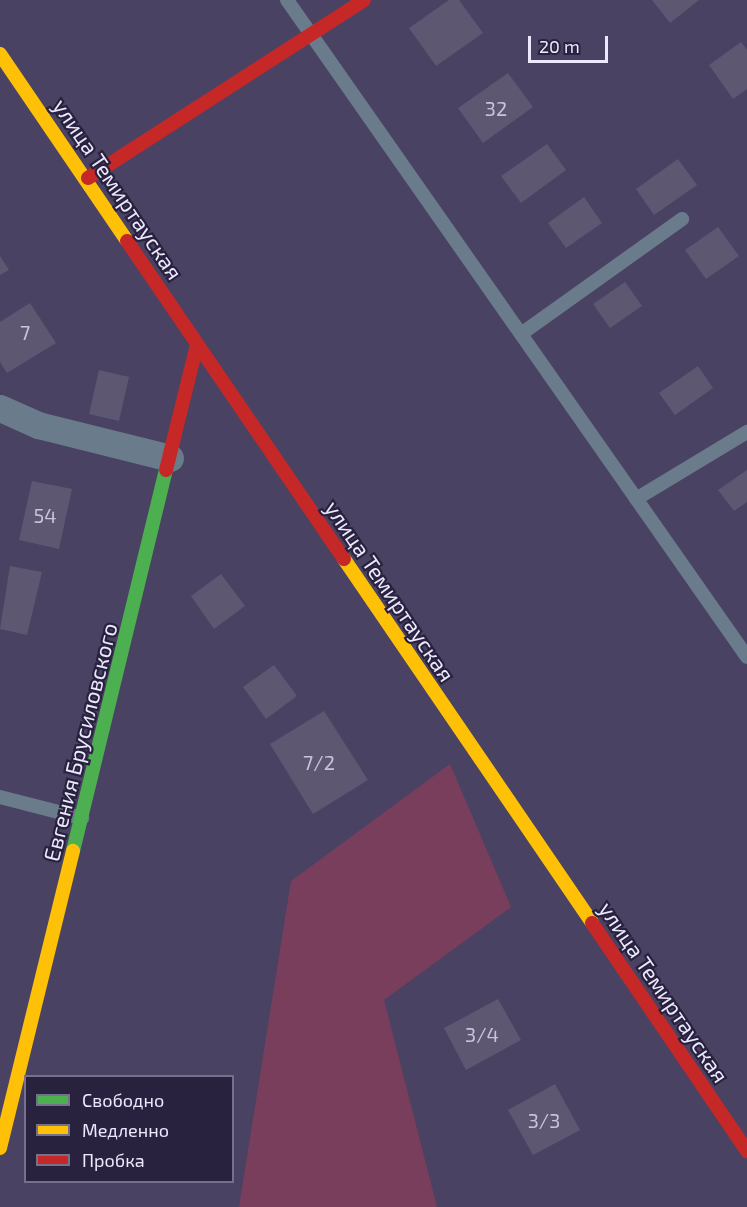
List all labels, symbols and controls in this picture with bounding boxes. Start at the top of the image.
scale bar [531,24,610,62]
text: 20 m [539,35,580,57]
street label: улица Темиртауская [48,94,188,284]
house number: 32 [485,96,507,120]
house number: 7 [20,320,30,344]
street label: улица Темиртауская [320,496,460,686]
house number: 54 [33,503,57,527]
street label: Евгения Брусиловского [38,620,122,864]
house number: 7/2 [303,750,335,774]
street label: улица Темиртауская [594,897,734,1087]
house number: 3/4 [465,1022,499,1046]
legend [24,1075,234,1183]
text: Свободно [82,1089,164,1111]
house number: 3/3 [528,1108,560,1132]
text: Медленно [82,1119,169,1141]
text: Пробка [82,1149,145,1171]

